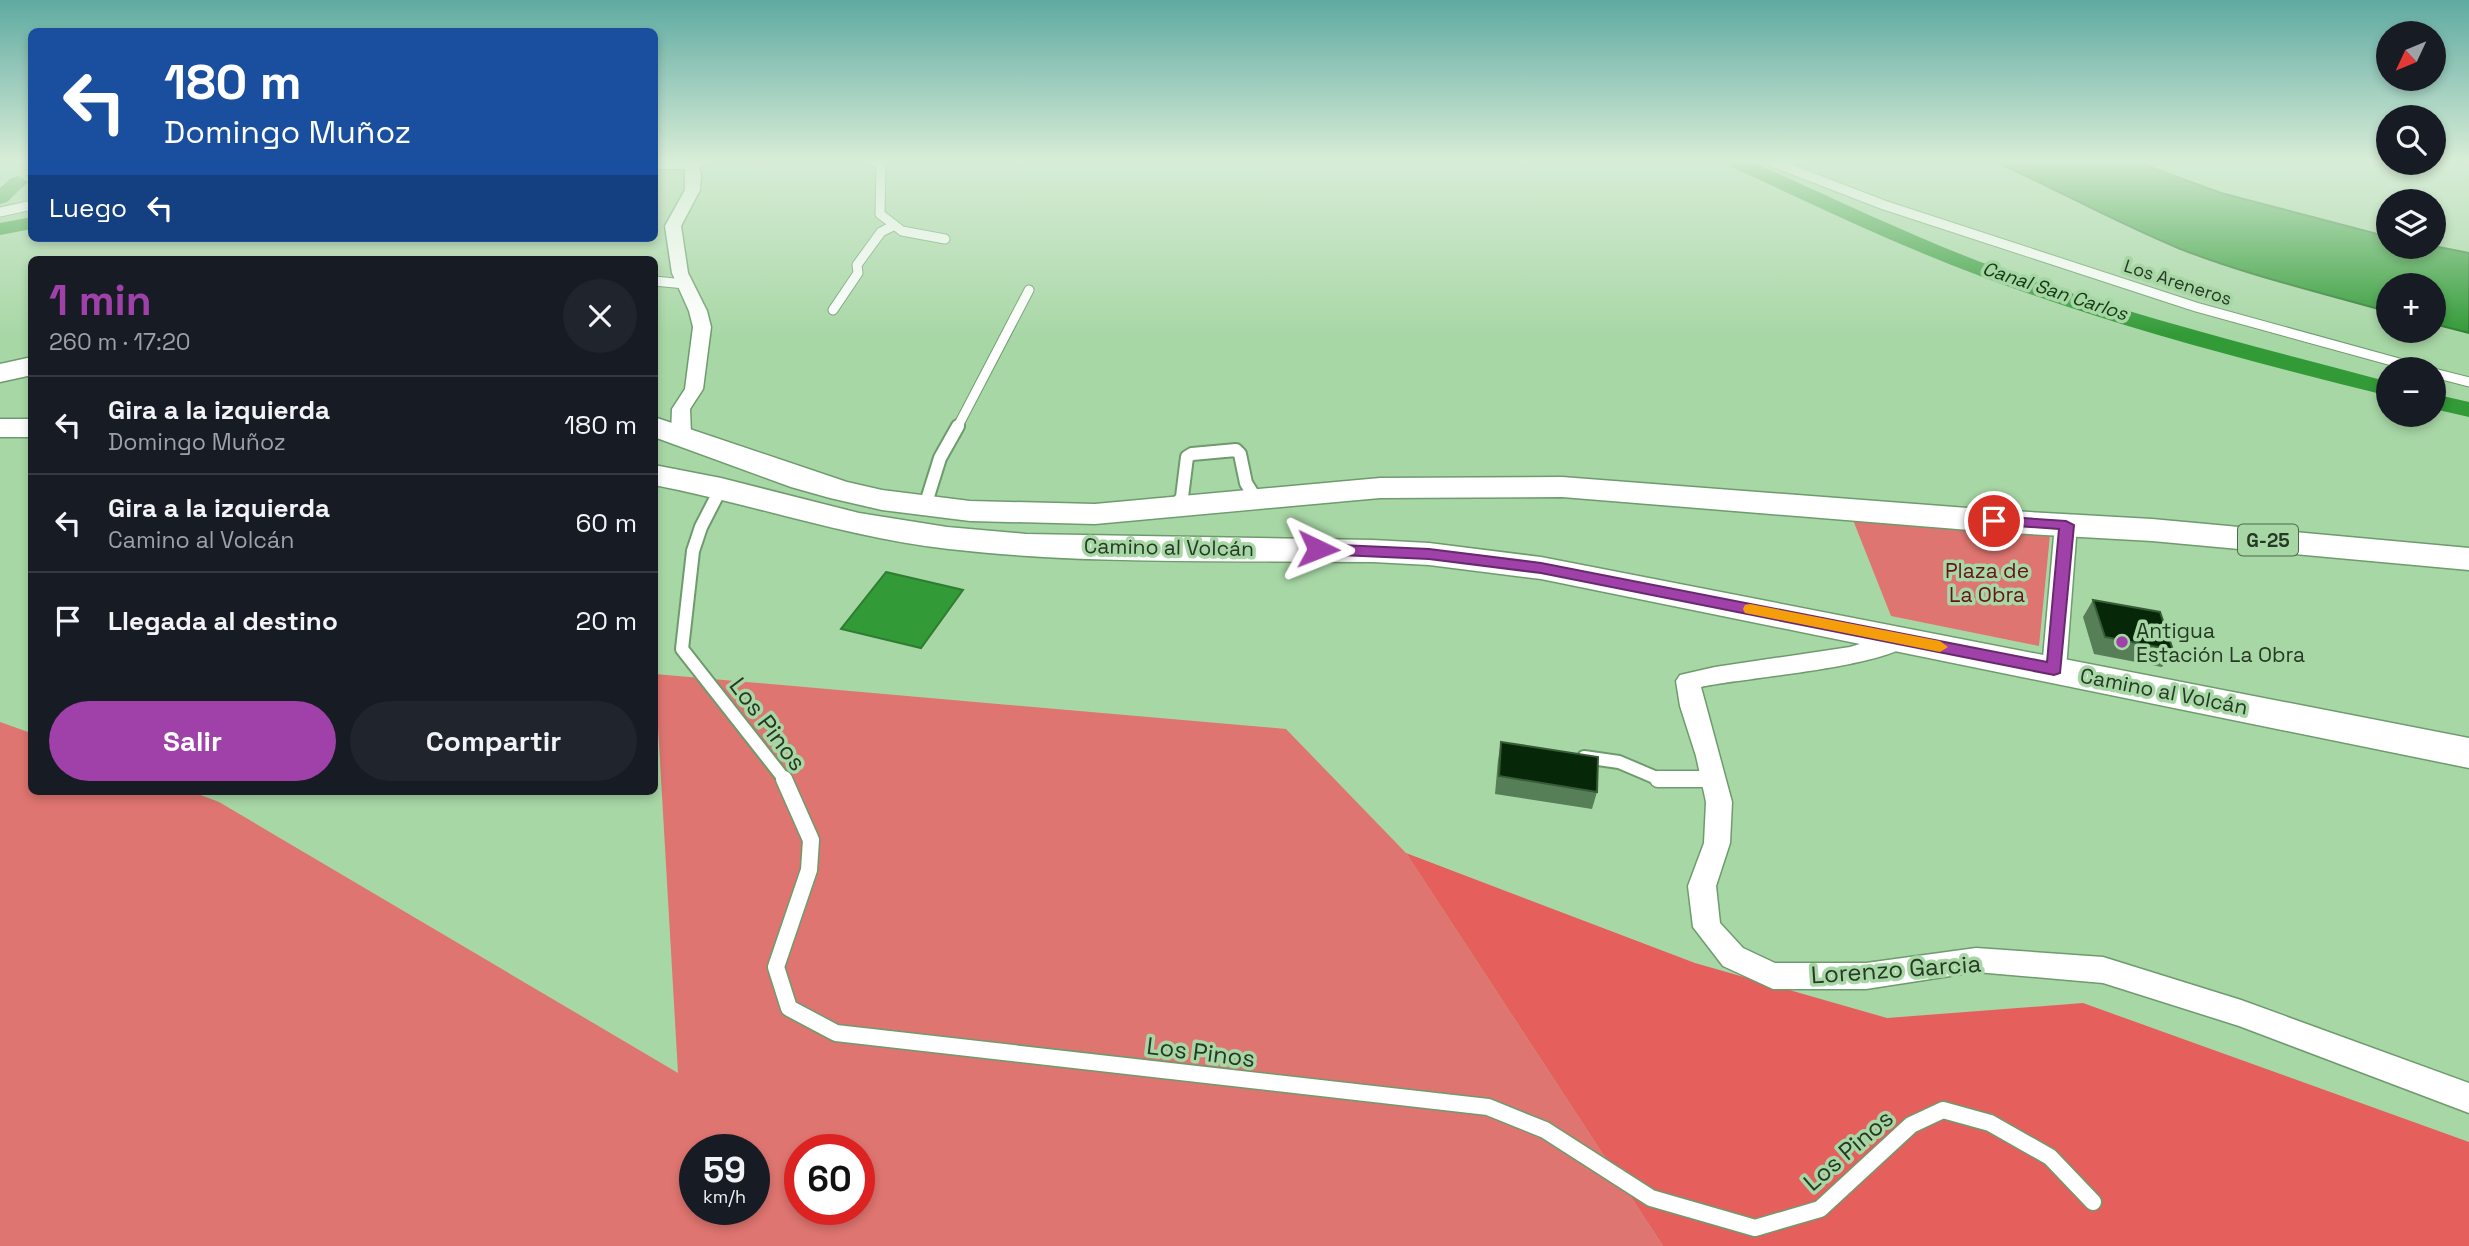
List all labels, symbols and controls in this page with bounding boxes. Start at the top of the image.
north arrow [2376,21,2446,91]
map controls [2376,21,2446,427]
text: 180 m [164,51,302,113]
icon: left [49,56,140,147]
button: search [2376,105,2446,175]
text: Domingo Muñoz [164,112,411,152]
icon: left [141,189,179,227]
button: layers [2376,189,2446,259]
text: Luego [49,191,127,225]
street label: Los Areneros [2121,254,2235,310]
water label: Canal San Carlos [1979,256,2132,327]
button: + [2376,273,2446,343]
text: 1 min [49,274,152,327]
button: close [563,279,637,353]
text: 260 m · 17:20 [49,327,191,357]
button: − [2376,357,2446,427]
text: Gira a la izquierda [108,393,330,427]
icon: left [49,406,87,444]
text: 180 m [564,408,637,442]
text: Domingo Muñoz [108,427,286,457]
text: Gira a la izquierda [108,491,330,525]
pin [1964,491,2024,551]
icon: arrive [1975,502,2013,540]
icon: left [49,504,87,542]
text: 60 m [575,506,637,540]
position arrow [1281,512,1355,586]
road number: G-25 [2238,524,2298,555]
text: Camino al Volcán [108,525,294,555]
street label: Camino al Volcán [1084,532,1254,562]
park label: Plaza de La Obra [1945,557,2029,608]
icon: arrive [49,602,87,640]
text: Llegada al destino [108,604,338,638]
text: 20 m [576,604,637,638]
place label: Antigua Estación La Obra [2136,617,2305,668]
marker: Antigua Estación La Obra [2114,634,2130,650]
street label: Camino al Volcán [2078,662,2250,720]
street label: Los Pinos [723,671,813,777]
button: Salir [49,701,336,781]
button: Compartir [350,701,637,781]
street label: Lorenzo Garcia [1810,948,1982,990]
street label: Los Pinos [1145,1030,1257,1074]
street label: Los Pinos [1797,1102,1899,1198]
speed limit sign: 60 [784,1134,875,1225]
text: 59 [703,1148,746,1192]
text: km/h [703,1185,746,1208]

